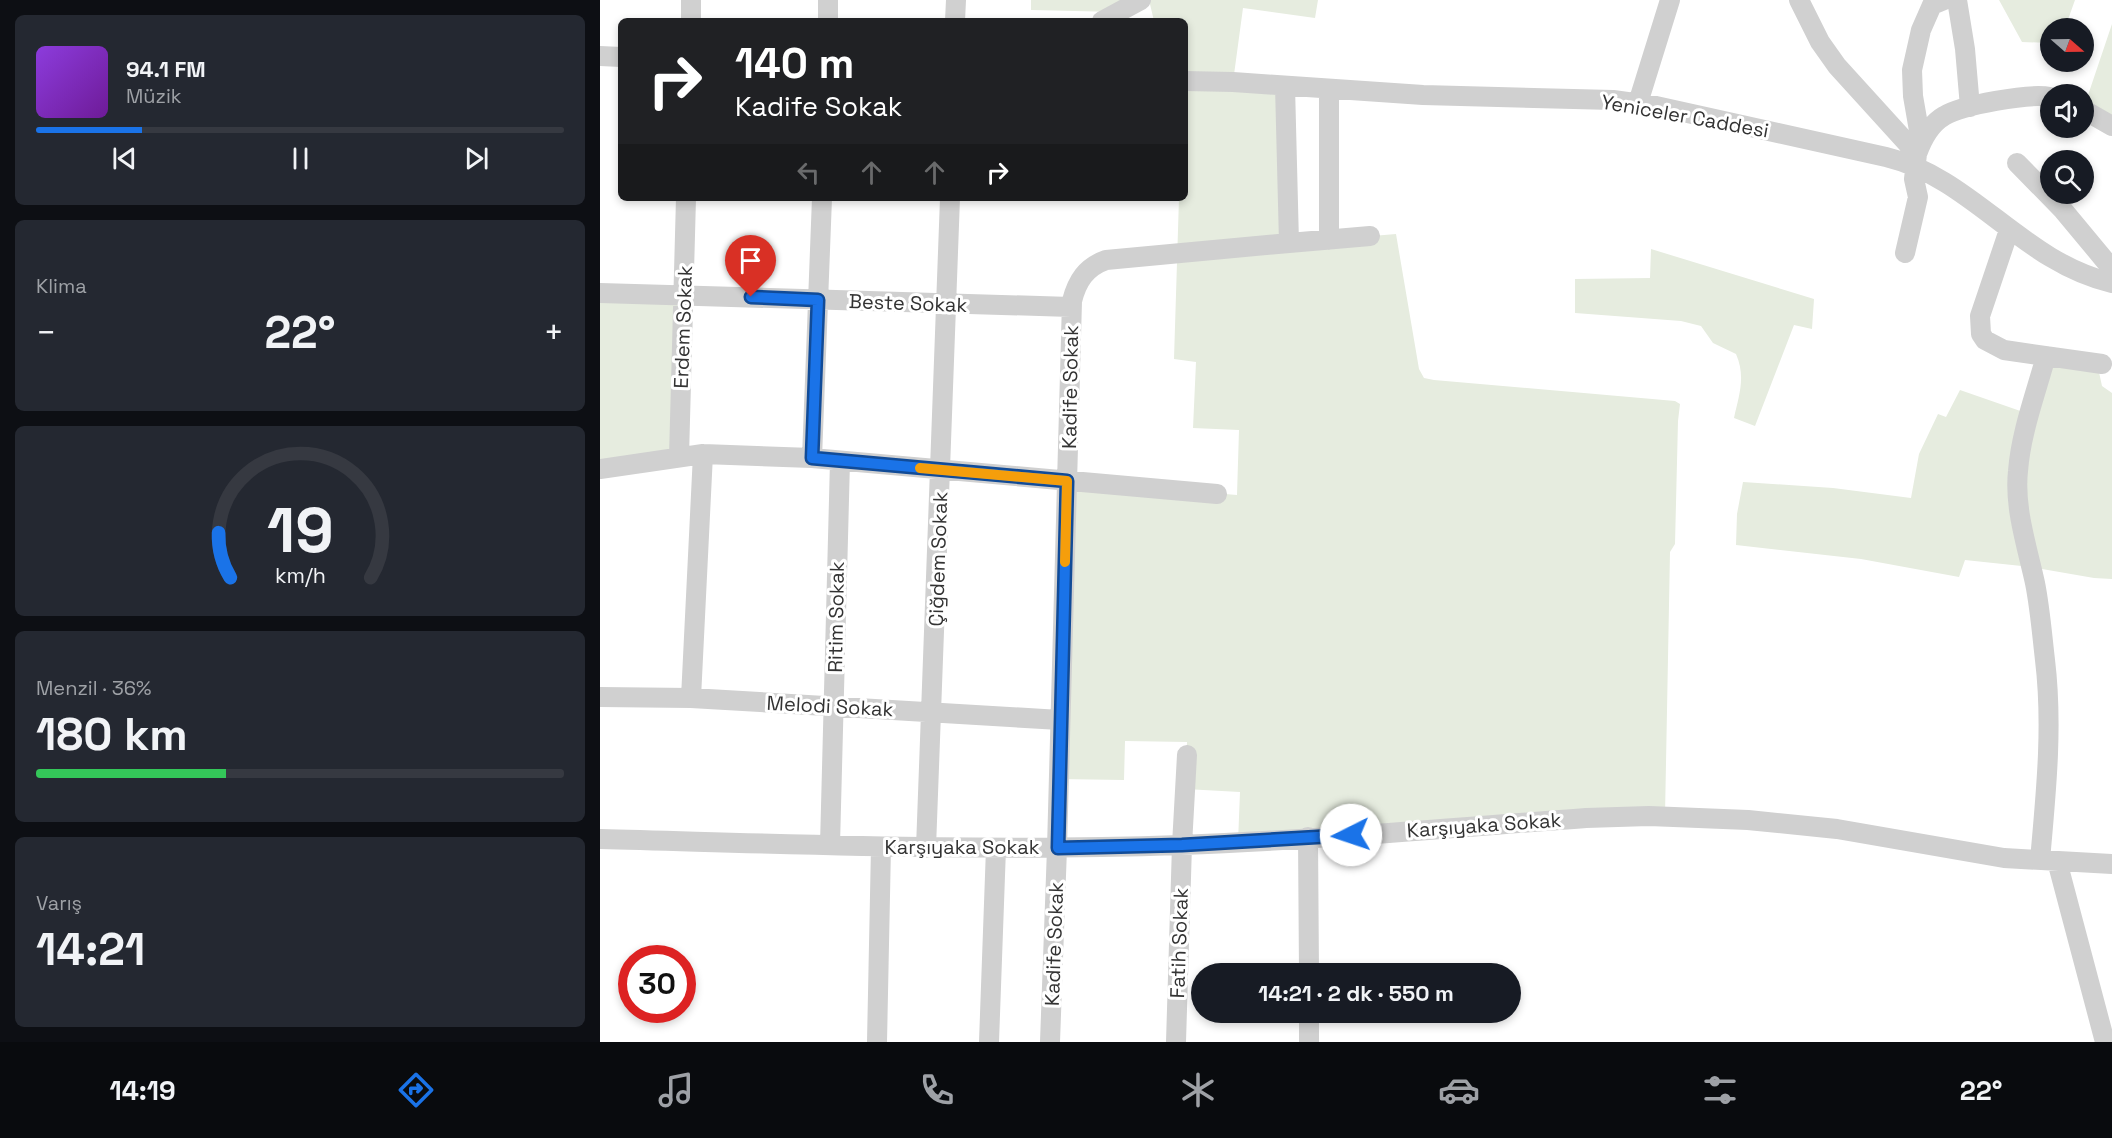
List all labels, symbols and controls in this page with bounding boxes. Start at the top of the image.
north arrow [2040,18,2094,72]
map controls [2040,18,2094,204]
text: 140 m [735,37,854,90]
icon: right [636,42,714,120]
text: 94.1 FM [126,55,206,83]
text: Müzik [126,83,182,109]
button: sound [2040,84,2094,138]
street label: Yeniceler Caddesi [1599,88,1771,144]
text: Kadife Sokak [735,89,902,124]
icon: previous [108,142,141,175]
icon: pause [284,142,317,175]
icon: next [460,142,493,175]
button: search [2040,150,2094,204]
icon: left [792,156,825,189]
icon: ahead [855,156,888,189]
icon: ahead [918,156,951,189]
icon: right [981,156,1014,189]
pin [725,235,776,297]
icon: arrive [734,244,767,277]
street label: Erdem Sokak [668,265,698,389]
text: Klima [36,273,87,299]
street label: Beste Sokak [848,288,968,318]
text: 22° [264,304,336,361]
text: − [36,312,56,354]
text: + [544,312,564,354]
street label: Kadife Sokak [1056,325,1084,449]
text: 19 [267,491,333,570]
street label: Çiğdem Sokak [923,491,953,627]
street label: Ritim Sokak [822,561,850,673]
text: km/h [274,562,326,589]
text: Menzil · 36% [36,675,151,701]
street label: Melodi Sokak [766,690,894,722]
text: 180 km [36,706,188,763]
position arrow [1319,803,1383,867]
street label: Karşıyaka Sokak [1406,807,1562,843]
street label: Karşıyaka Sokak [885,834,1040,860]
street label: Kadife Sokak [1039,881,1069,1006]
street label: Fatih Sokak [1164,887,1194,999]
text: Varış [36,890,82,916]
text: 14:21 [36,921,145,978]
speed limit sign: 30 [618,945,696,1023]
text: 14:21 · 2 dk · 550 m [1258,979,1454,1007]
icon: directions [395,1069,437,1111]
icon: music [655,1069,697,1111]
icon: phone [916,1069,958,1111]
icon: climate [1177,1069,1219,1111]
icon: car [1438,1069,1480,1111]
icon: filters [1699,1069,1741,1111]
text: 14:19 [109,1073,176,1108]
text: 22° [1960,1073,2002,1108]

